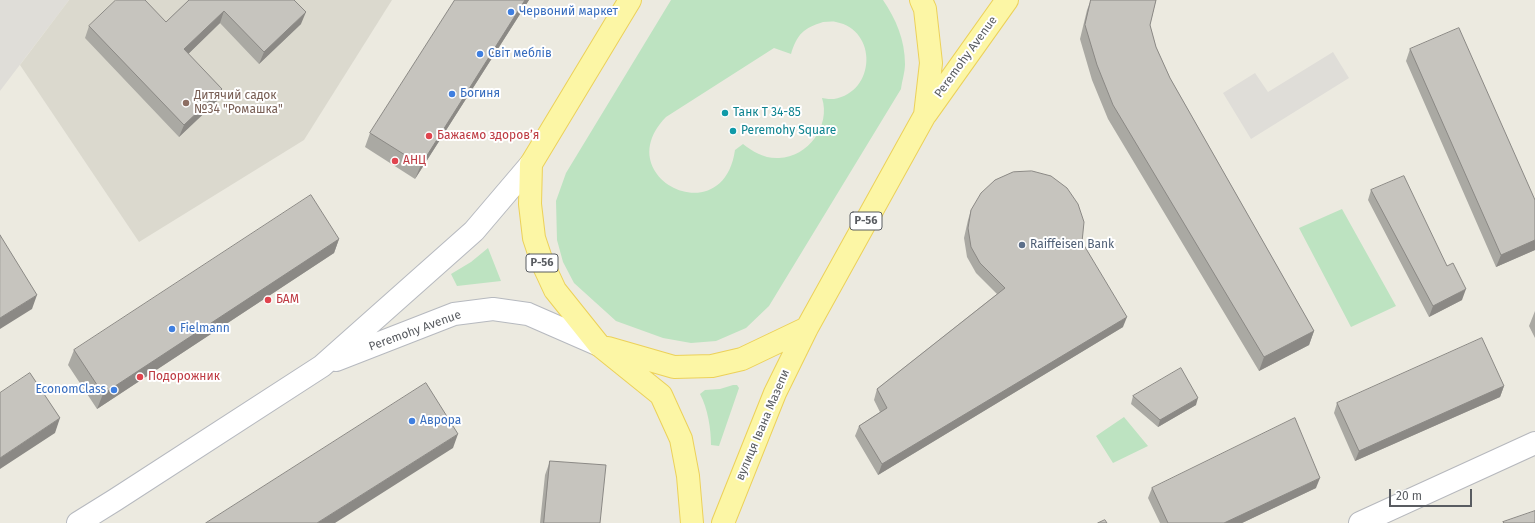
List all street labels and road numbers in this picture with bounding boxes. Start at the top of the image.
street label: Peremohy Avenue [932,13,1000,101]
road number: Р-56 [850,212,882,230]
road number: Р-56 [526,254,558,272]
street label: Peremohy Avenue [367,308,463,354]
street label: вулиця Івана Мазепи [733,367,793,483]

